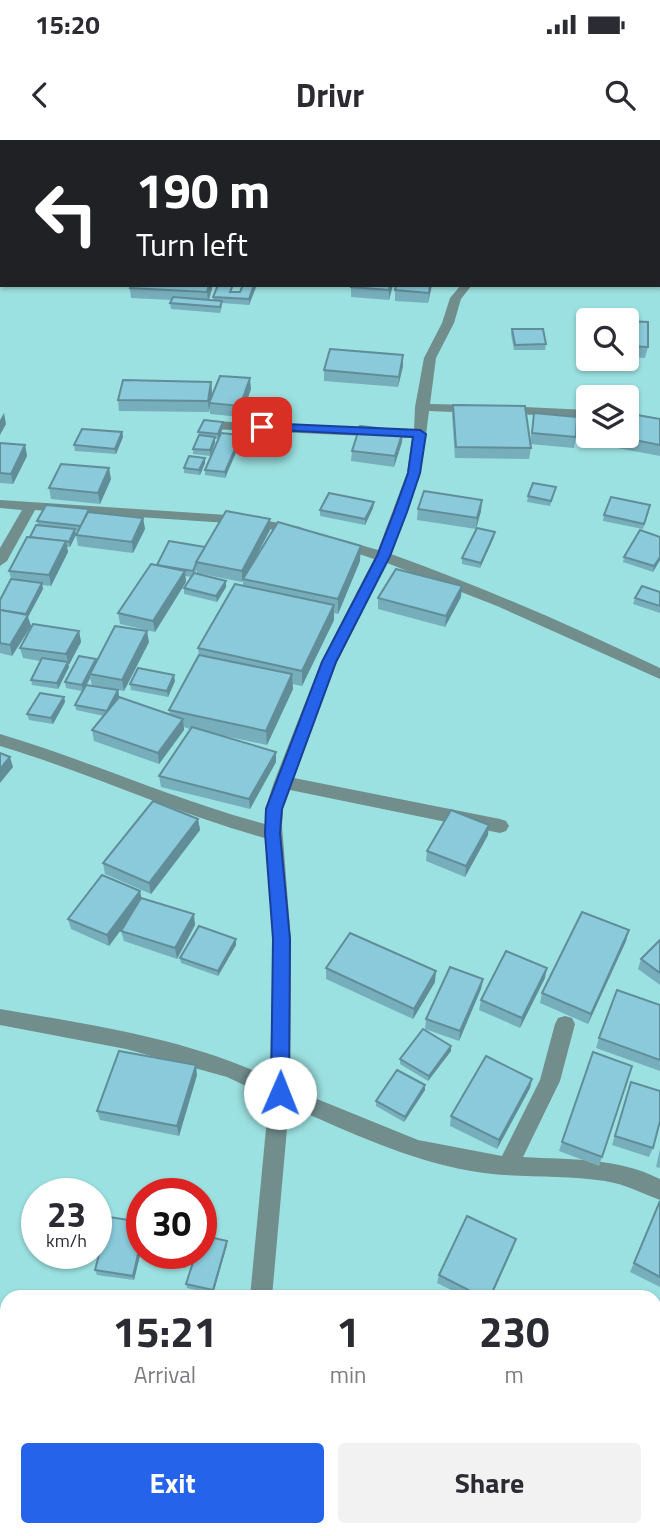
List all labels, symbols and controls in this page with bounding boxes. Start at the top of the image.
text: 15:20 [35,5,100,44]
text: Drivr [296,71,364,119]
icon: back [21,76,59,114]
icon: search [601,76,639,114]
text: 190 m [136,152,270,227]
icon: left [21,168,112,259]
text: Turn left [136,220,248,268]
map controls [576,308,639,448]
button: search [576,308,639,371]
button: layers [576,385,639,448]
pin [232,397,292,457]
icon: arrive [243,408,281,446]
position arrow [243,1056,317,1130]
speed limit sign: 30 [126,1178,217,1269]
text: 23 [47,1187,86,1241]
text: km/h [46,1227,87,1254]
text: 15:21 [112,1299,217,1363]
text: 1 [336,1299,360,1363]
text: 230 [479,1299,549,1363]
text: Arrival [134,1357,196,1392]
text: min [330,1357,366,1392]
text: m [505,1357,524,1392]
button: Exit [21,1443,324,1523]
button: Share [338,1443,641,1523]

